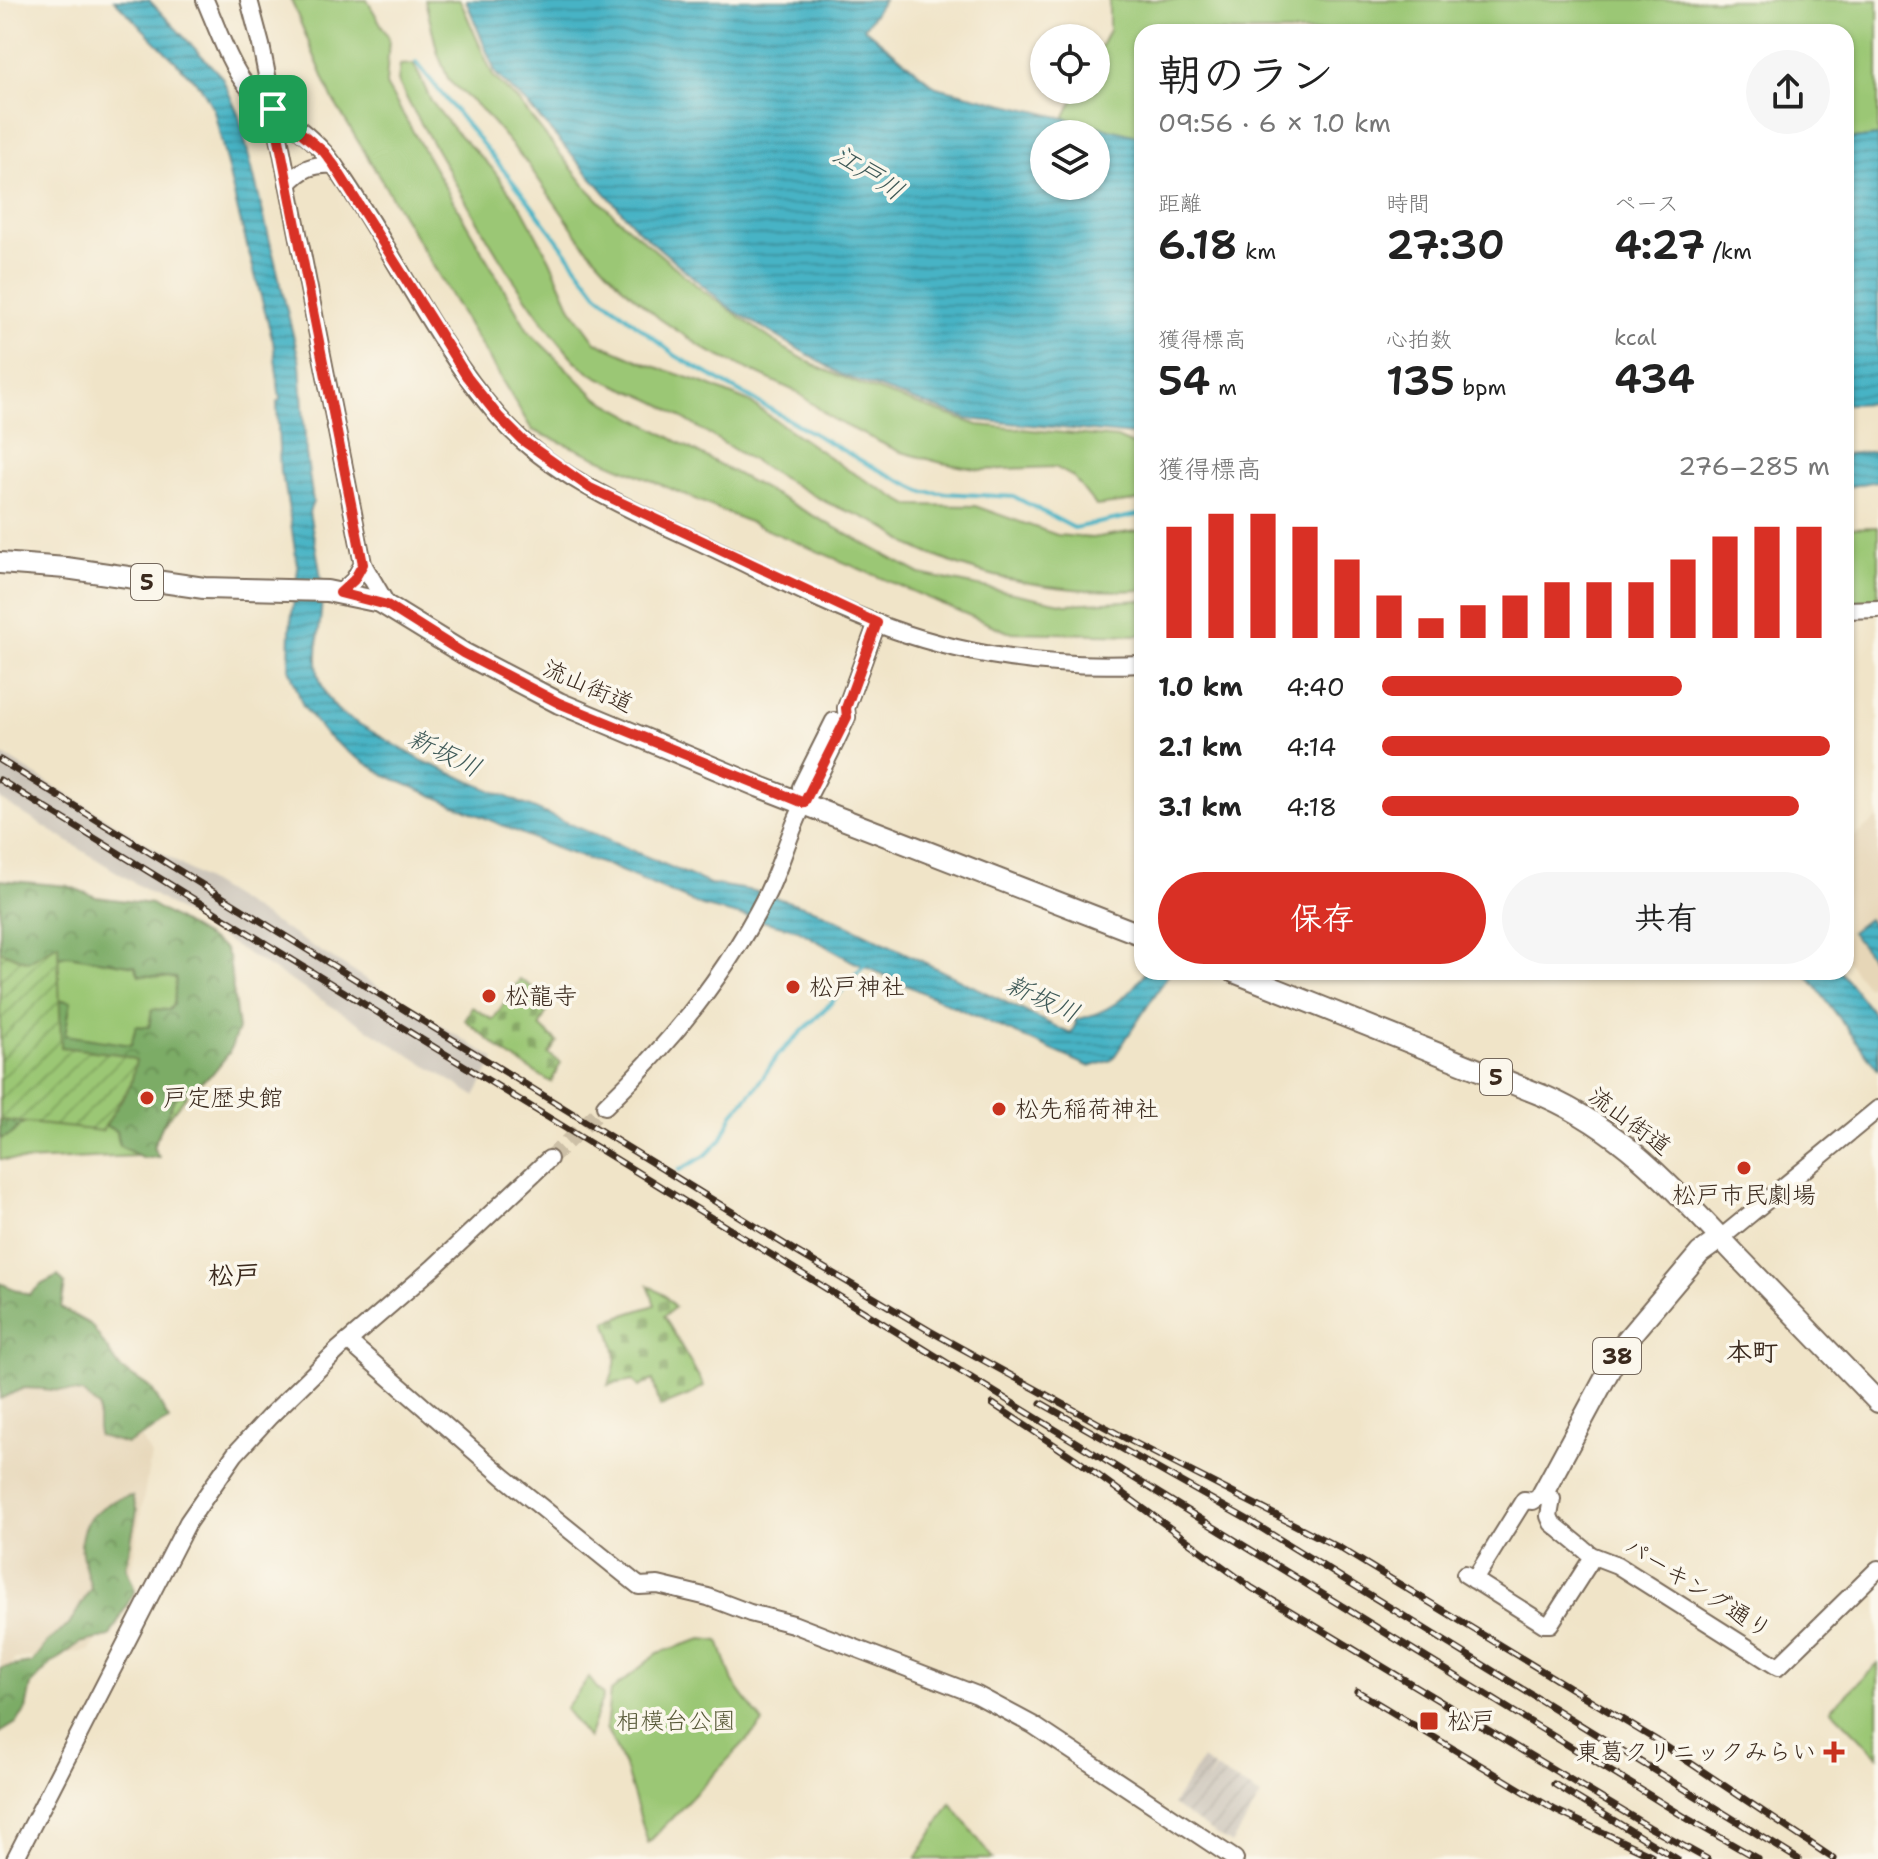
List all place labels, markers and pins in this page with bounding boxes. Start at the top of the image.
pin [239,75,307,143]
place label: 松戸神社 [809,971,905,1003]
marker: 松戸神社 [784,978,802,996]
place label: 松龍寺 [505,980,577,1012]
marker: 松龍寺 [480,987,498,1005]
place label: 戸定歴史館 [163,1082,283,1114]
marker: 戸定歴史館 [138,1089,156,1107]
place label: 松先稲荷神社 [1015,1093,1159,1125]
marker: 松先稲荷神社 [990,1100,1008,1118]
marker: 松戸市民劇場 [1735,1159,1753,1177]
place label: 松戸市民劇場 [1672,1179,1816,1211]
place label: 松戸 [1447,1705,1495,1737]
marker: 松戸 [1418,1710,1440,1732]
place label: 東葛クリニックみらい [1576,1736,1816,1768]
marker: 東葛クリニックみらい [1823,1741,1845,1763]

